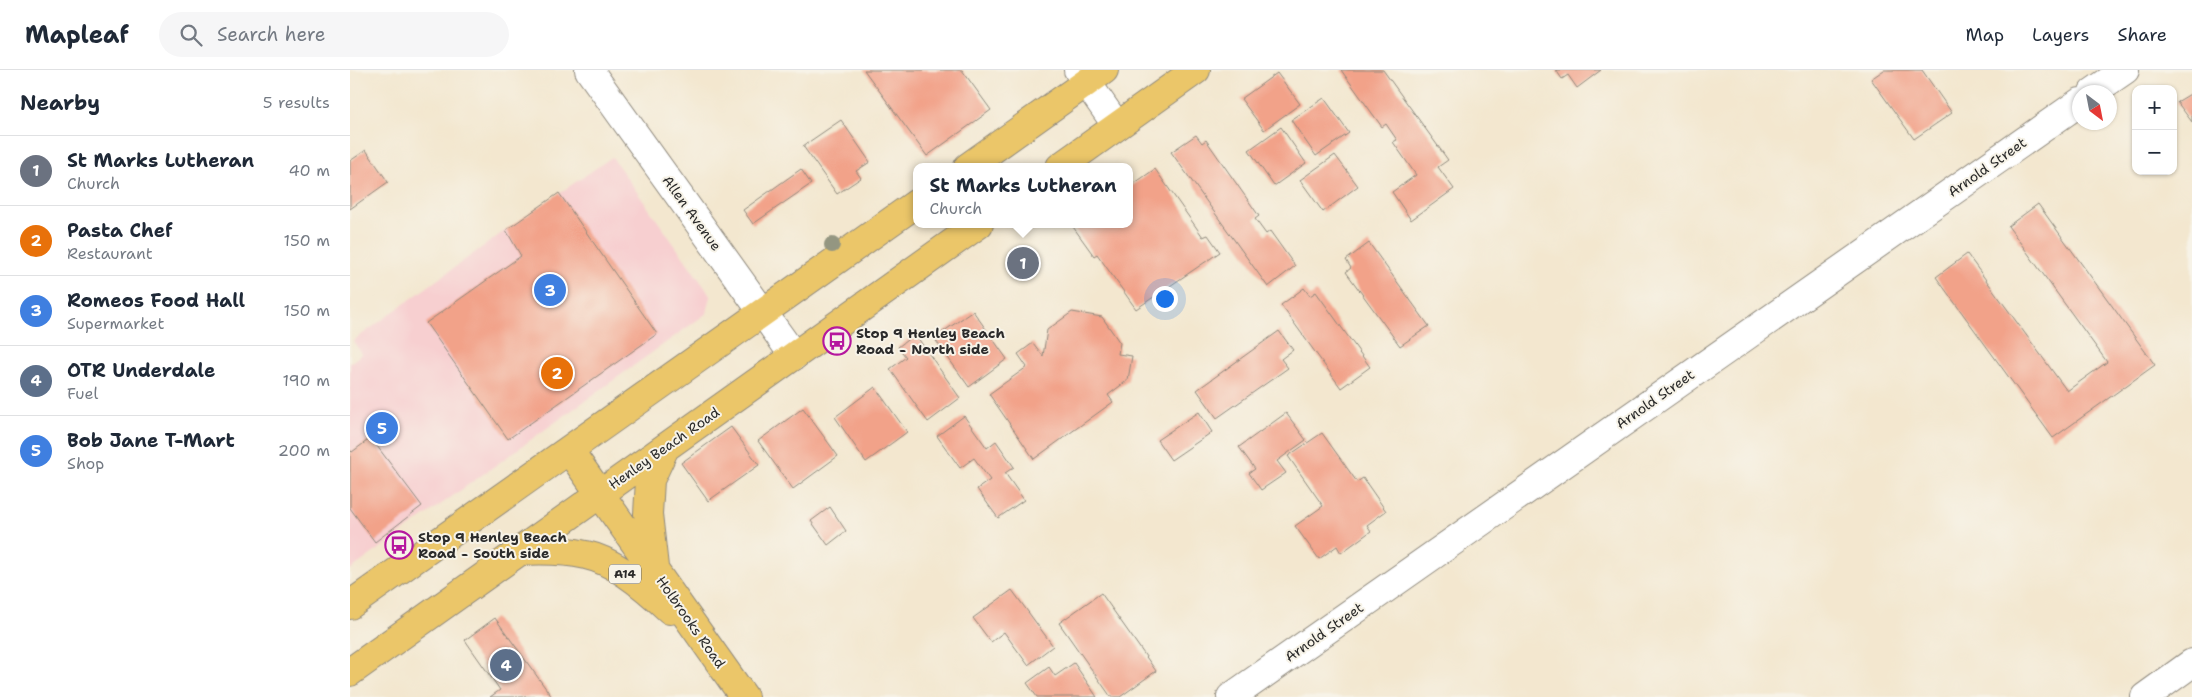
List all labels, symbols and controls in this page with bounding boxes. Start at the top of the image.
search box [159,12,509,57]
text: Mapleaf [25,19,129,51]
icon: search [177,21,205,49]
text: Search here [217,22,325,47]
text: Map [1966,23,2004,47]
text: Layers [2032,23,2089,47]
text: Share [2117,23,2167,47]
north arrow [2072,85,2117,130]
map controls [2132,85,2177,175]
button: + [2132,85,2177,130]
text: Nearby [20,89,100,117]
text: 5 results [263,92,330,113]
button: − [2132,130,2177,175]
street label: Arnold Street [1944,133,2030,201]
text: St Marks Lutheran [67,148,254,173]
text: 1 [32,160,40,181]
text: 40 m [288,160,330,181]
popup [913,163,1133,228]
street label: Allen Avenue [659,172,725,254]
text: Church [67,173,120,194]
text: St Marks Lutheran [929,173,1117,198]
text: Church [929,198,982,219]
text: Pasta Chef [67,218,173,243]
text: 2 [30,230,42,251]
text: 150 m [283,230,330,251]
text: Restaurant [67,243,153,264]
pin: 1 [1007,244,1039,282]
pin: 3 [534,271,566,309]
your location [1152,286,1178,312]
text: Romeos Food Hall [67,288,245,313]
text: 3 [30,300,42,321]
text: 150 m [283,300,330,321]
text: Supermarket [67,313,164,334]
place label: Stop 9 Henley Beach Road - North side [856,324,1005,358]
bus stop icon: Stop 9 Henley Beach Road - North side [822,326,852,356]
pin: 2 [541,354,573,392]
text: OTR Underdale [67,358,215,383]
street label: Arnold Street [1612,365,1698,433]
text: 4 [30,370,42,391]
text: 190 m [283,370,330,391]
text: Fuel [67,383,98,404]
street label: Henley Beach Road [605,403,723,493]
pin: 5 [366,409,398,447]
text: Bob Jane T-Mart [67,428,235,453]
text: 5 [31,440,41,461]
text: 200 m [278,440,330,461]
text: Shop [67,453,104,474]
place label: Stop 9 Henley Beach Road - South side [418,528,567,562]
bus stop icon: Stop 9 Henley Beach Road - South side [384,530,414,560]
road number: A14 [609,564,641,584]
street label: Holbrooks Road [653,572,730,672]
street label: Arnold Street [1281,598,1367,666]
pin: 4 [490,646,522,684]

